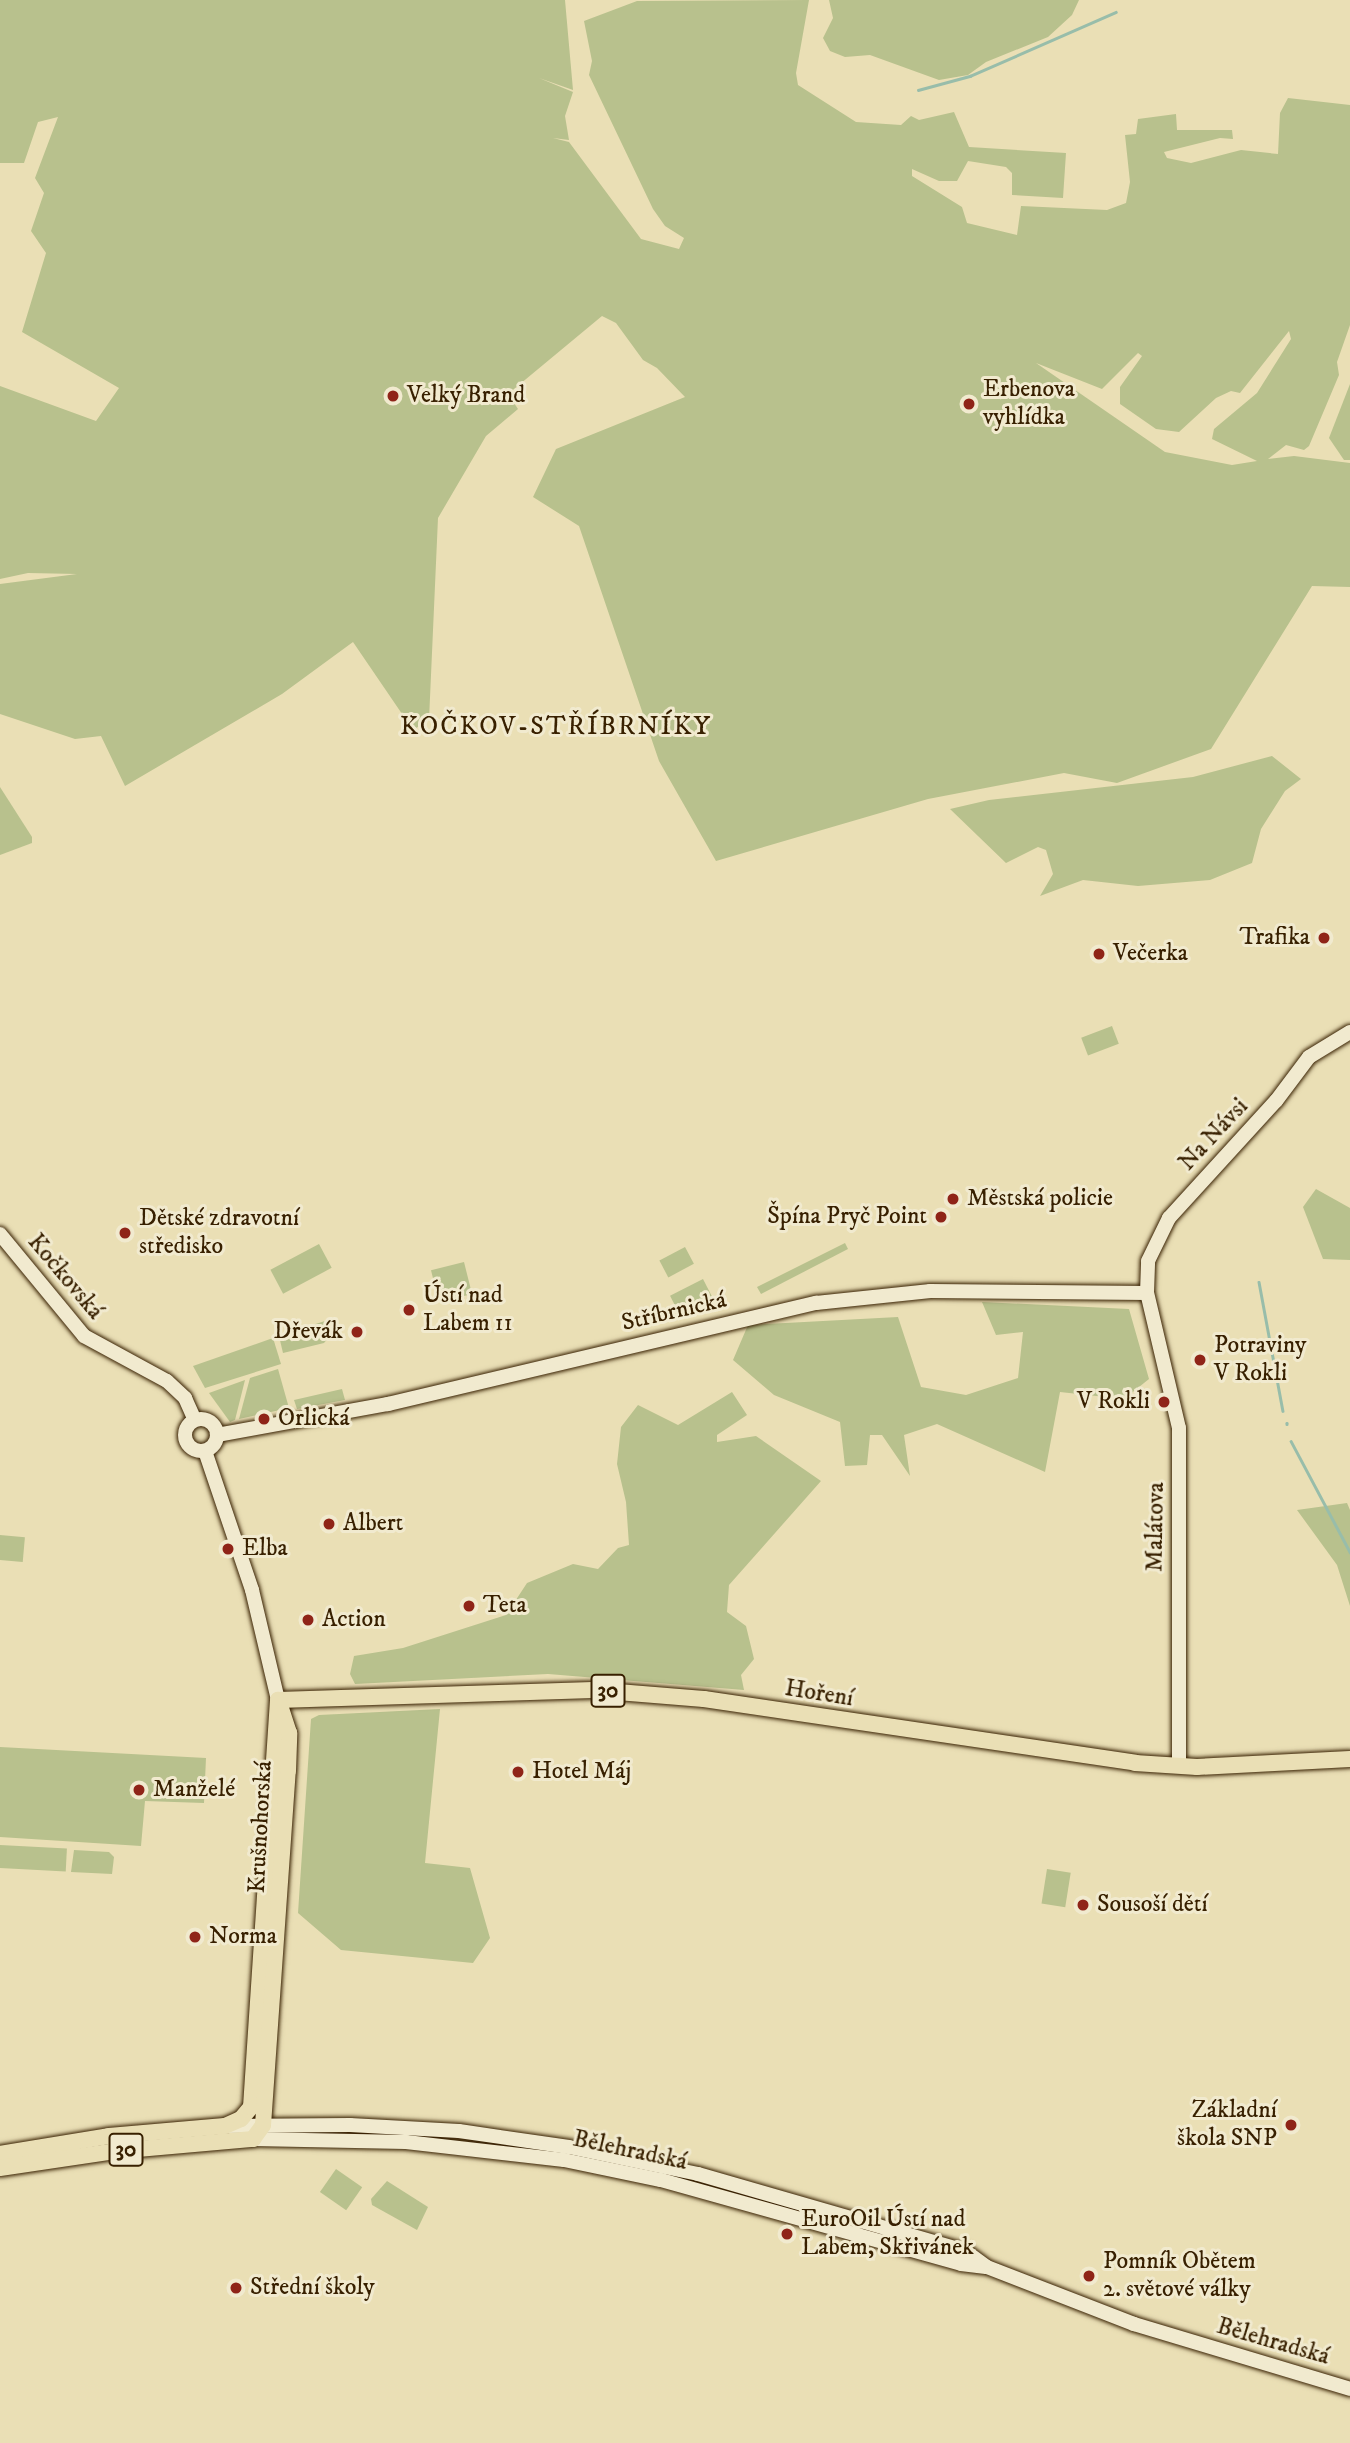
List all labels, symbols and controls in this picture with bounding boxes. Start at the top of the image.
place label: Erbenova vyhlídka [983,376,1075,432]
place label: Velký Brand [407,382,525,410]
marker: Velký Brand [385,388,401,404]
marker: Erbenova vyhlídka [961,396,977,412]
district label: KOČKOV-STŘÍBRNÍKY [402,711,710,743]
place label: Trafika [1240,924,1310,952]
marker: Trafika [1316,930,1332,946]
place label: Večerka [1113,940,1188,968]
marker: Večerka [1091,946,1107,962]
street label: Na Návsi [1173,1093,1255,1177]
place label: Městská policie [967,1185,1113,1213]
marker: Městská policie [945,1191,961,1207]
place label: Špína Pryč Point [767,1203,927,1231]
place label: Dětské zdravotní středisko [139,1205,299,1261]
marker: Špína Pryč Point [933,1209,949,1225]
marker: Dětské zdravotní středisko [117,1225,133,1241]
street label: Kočkovská [21,1228,109,1326]
place label: Ústí nad Labem 11 [423,1282,512,1338]
street label: Stříbrnická [619,1286,729,1338]
marker: Ústí nad Labem 11 [401,1302,417,1318]
place label: Dřevák [274,1318,343,1346]
marker: Dřevák [349,1324,365,1340]
place label: Potraviny V Rokli [1214,1332,1306,1388]
marker: Potraviny V Rokli [1192,1352,1208,1368]
place label: V Rokli [1077,1388,1150,1416]
marker: V Rokli [1156,1394,1172,1410]
place label: Orlická [278,1405,350,1433]
marker: Orlická [256,1411,272,1427]
street label: Malátova [1141,1482,1171,1572]
place label: Albert [343,1510,403,1538]
marker: Albert [321,1516,337,1532]
place label: Elba [242,1535,288,1563]
marker: Elba [220,1541,236,1557]
place label: Teta [483,1592,527,1620]
marker: Teta [461,1598,477,1614]
place label: Action [322,1606,386,1634]
marker: Action [300,1612,316,1628]
road number: 30 [590,1672,626,1710]
street label: Hoření [783,1674,855,1714]
place label: Hotel Máj [532,1758,631,1786]
street label: Krušnohorská [243,1760,279,1894]
marker: Hotel Máj [510,1764,526,1780]
place label: Manželé [153,1776,235,1804]
marker: Manželé [131,1782,147,1798]
place label: Sousoší dětí [1097,1891,1208,1919]
marker: Sousoší dětí [1075,1897,1091,1913]
place label: Norma [209,1923,277,1951]
marker: Norma [187,1929,203,1945]
place label: Základní škola SNP [1177,2097,1277,2153]
marker: Základní škola SNP [1283,2117,1299,2133]
street label: Bělehradská [570,2125,690,2177]
road number: 30 [108,2130,144,2170]
place label: EuroOil Ústí nad Labem, Skřivánek [801,2206,974,2262]
marker: EuroOil Ústí nad Labem, Skřivánek [779,2226,795,2242]
place label: Pomník Obětem 2. světové války [1103,2248,1256,2304]
marker: Pomník Obětem 2. světové války [1081,2268,1097,2284]
place label: Střední školy [250,2274,375,2302]
marker: Střední školy [228,2280,244,2296]
street label: Bělehradská [1213,2312,1333,2372]

